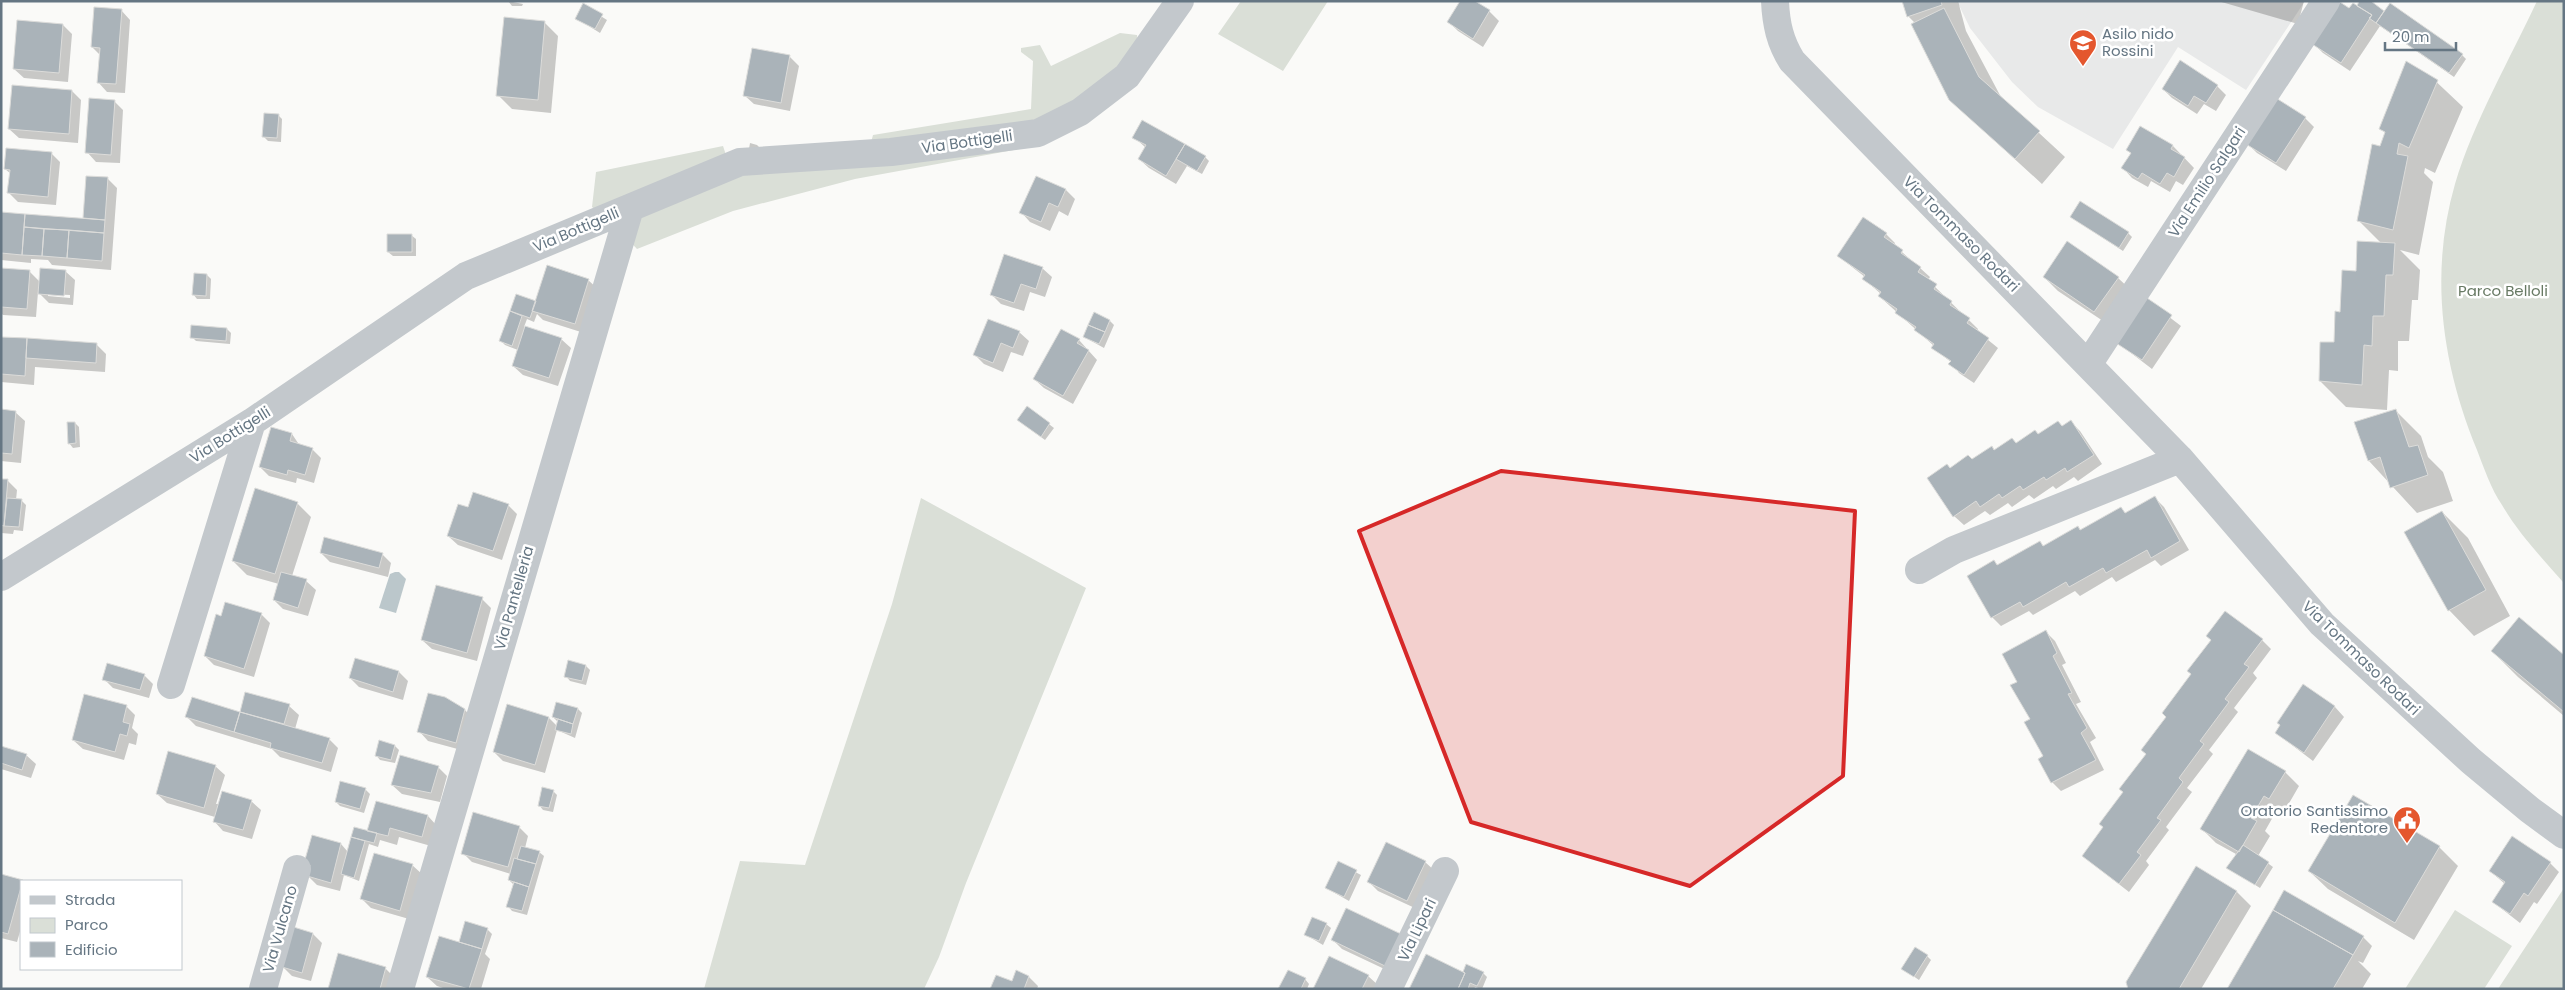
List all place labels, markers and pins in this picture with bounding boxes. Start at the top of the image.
place label: Asilo nido Rossini [2102,23,2174,61]
school or university icon: Asilo nido Rossini [2068,28,2098,67]
place label: Oratorio Santissimo Redentore [2240,800,2388,838]
public building icon: Oratorio Santissimo Redentore [2392,805,2422,844]

